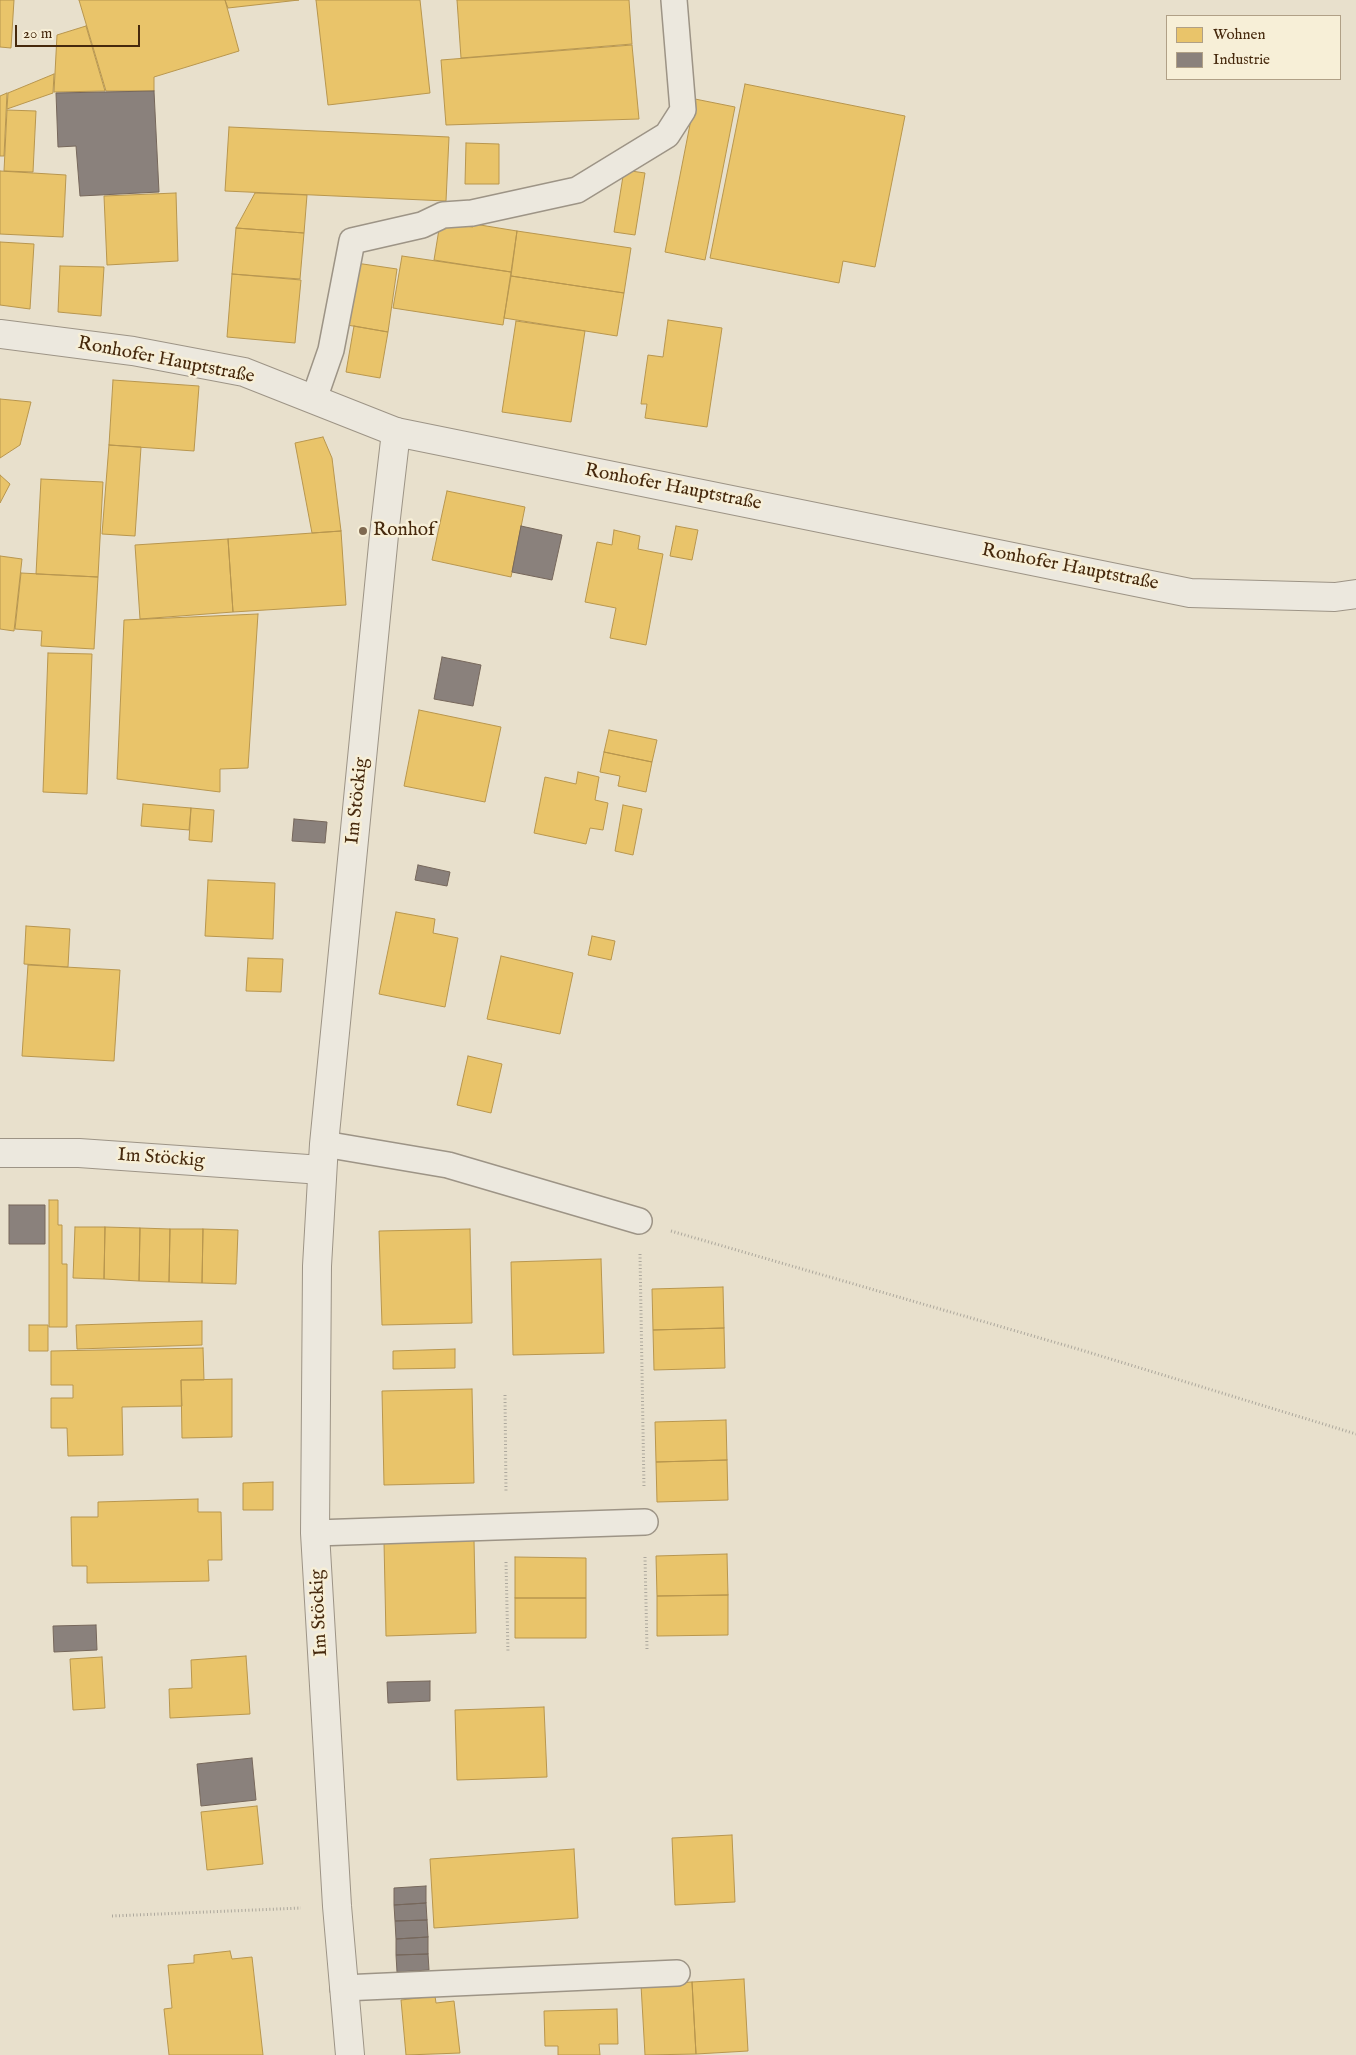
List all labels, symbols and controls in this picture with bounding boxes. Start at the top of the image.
scale bar [18,15,142,47]
legend [1166,15,1341,80]
text: 20 m [23,24,52,43]
text: Wohnen [1213,25,1265,44]
text: Industrie [1213,50,1270,69]
street label: Ronhofer Hauptstraße [76,333,256,389]
street label: Ronhofer Hauptstraße [583,460,763,516]
place label: Ronhof [373,520,435,542]
marker: Ronhof [357,525,369,537]
street label: Ronhofer Hauptstraße [980,540,1160,596]
street label: Im Stöckig [342,756,374,846]
street label: Im Stöckig [117,1145,205,1173]
street label: Im Stöckig [306,1569,334,1657]

